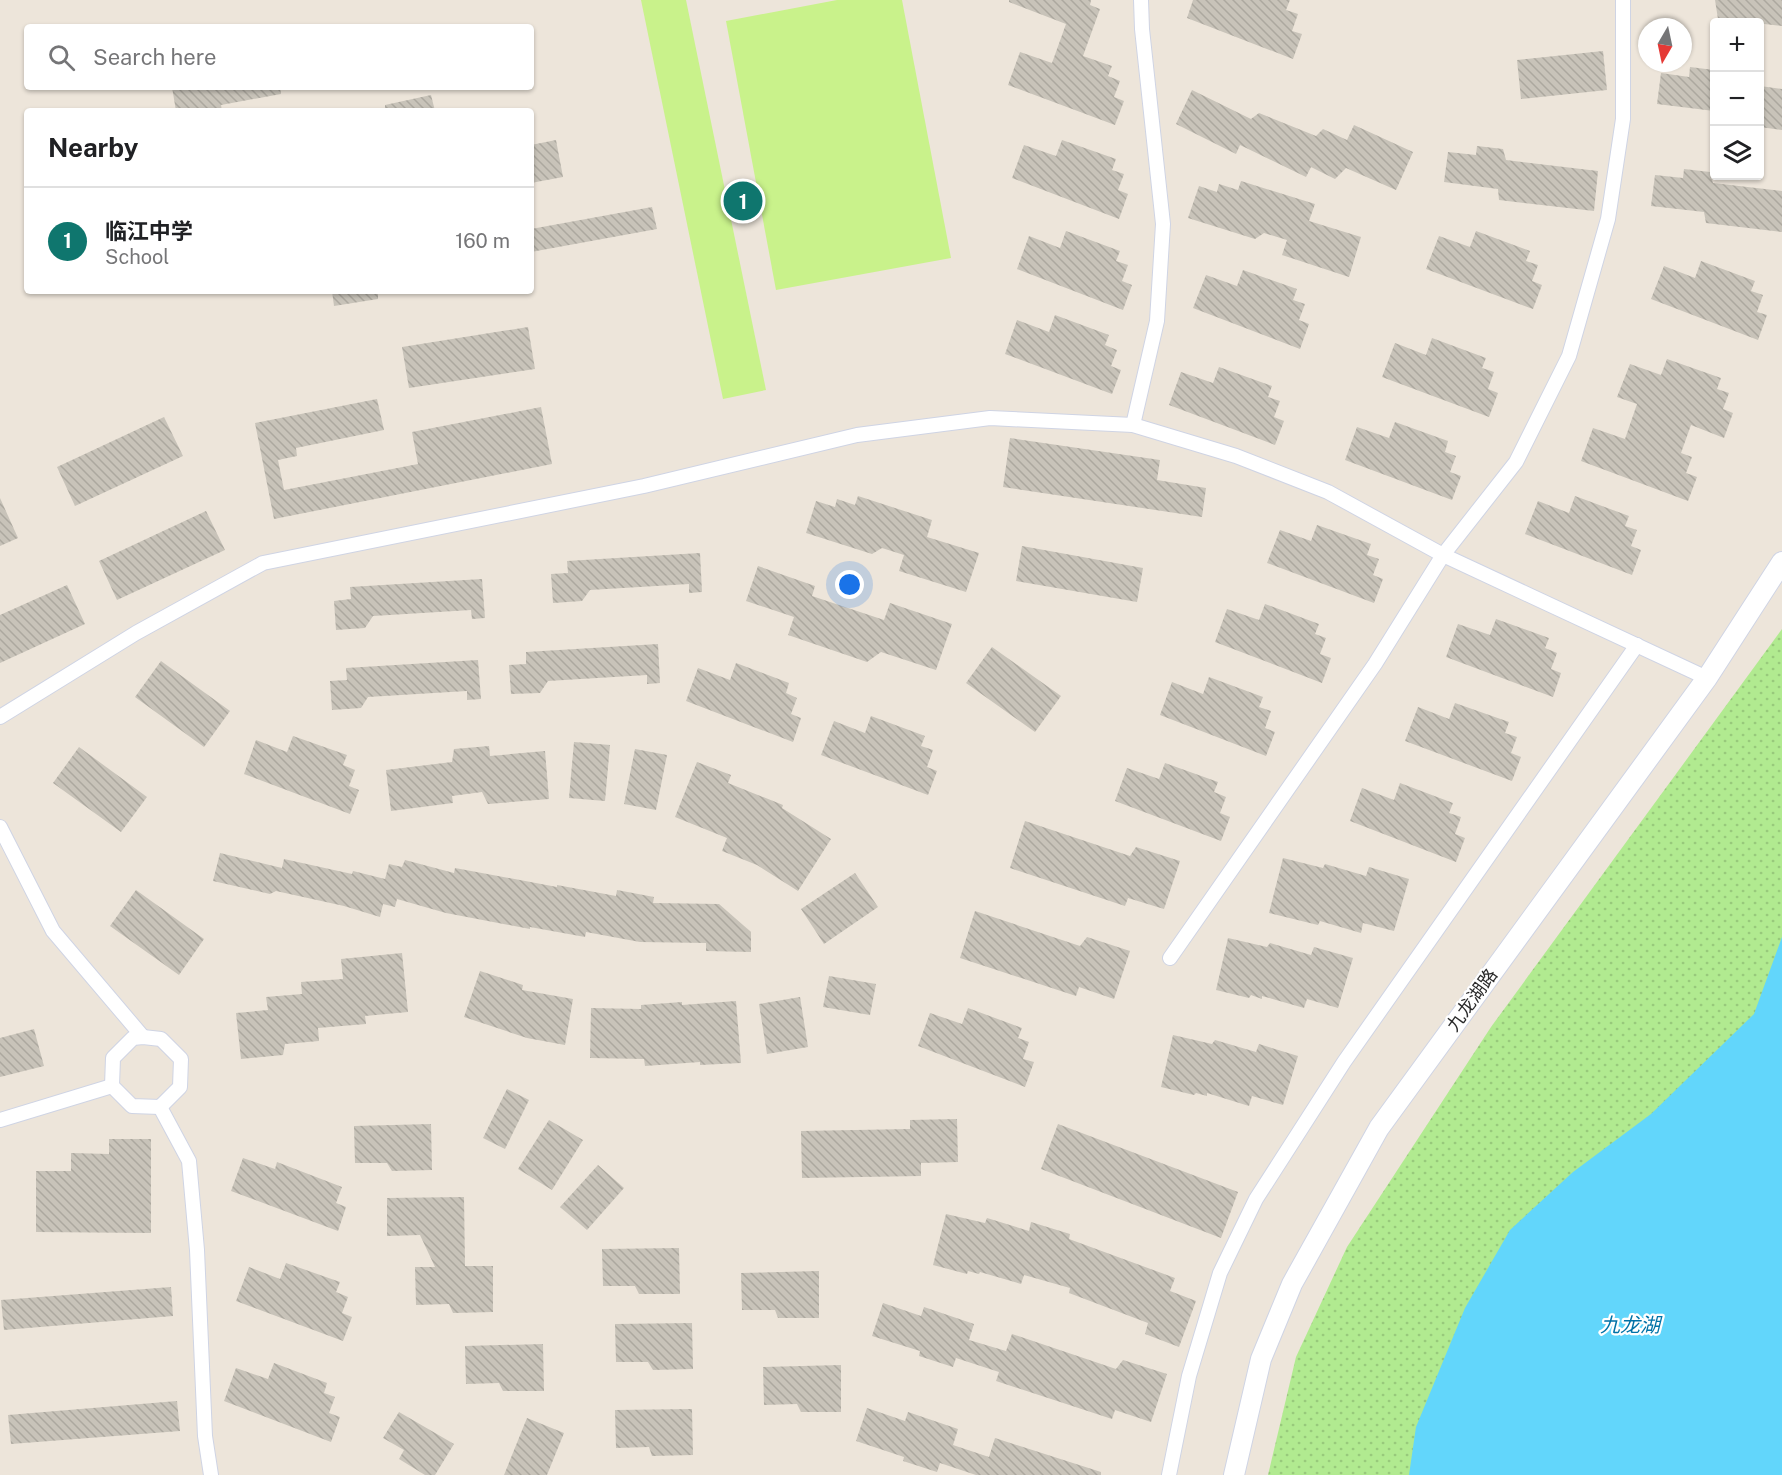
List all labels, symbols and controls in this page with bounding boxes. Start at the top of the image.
north arrow [1638,18,1692,72]
map controls [1710,18,1764,180]
button: + [1710,18,1764,72]
search box [24,24,534,90]
icon: search [45,41,78,74]
text: Search here [93,44,217,70]
button: − [1710,72,1764,126]
button: layers [1710,126,1764,180]
text: Nearby [48,132,138,163]
pin: 1 [724,178,762,224]
text: 临江中学 [105,218,193,244]
text: 1 [63,229,72,253]
text: 160 m [455,229,510,253]
text: School [105,245,169,269]
your location [835,570,864,599]
street label: 九龙湖路 [1442,964,1501,1035]
water label: 九龙湖 [1600,1313,1663,1337]

